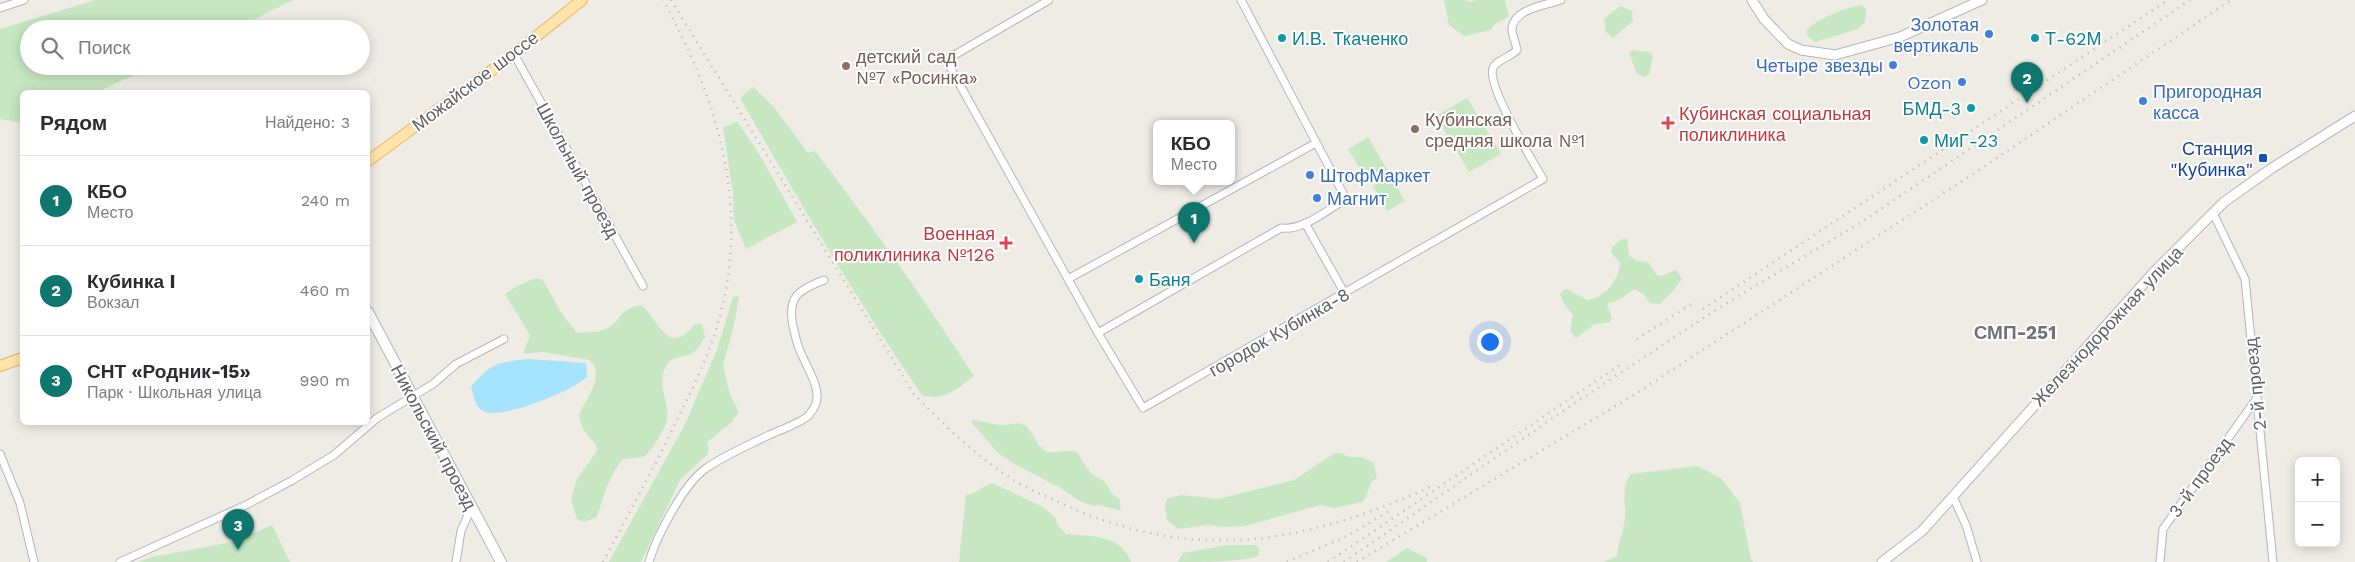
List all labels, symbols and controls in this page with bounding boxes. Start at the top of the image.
place label: Золотая вертикаль [1894,14,1979,56]
search box [20,20,370,75]
street label: Можайское шоссе [408,27,542,135]
place label: И.В. Ткаченко [1292,28,1408,49]
marker: Золотая вертикаль [1983,28,1995,40]
place label: Т-62М [2045,28,2102,49]
marker: И.В. Ткаченко [1276,32,1288,44]
marker: Т-62М [2029,32,2041,44]
icon: search [38,34,66,62]
text: Поиск [78,36,131,59]
place label: детский сад №7 «Росинка» [856,46,978,88]
place label: Четыре звезды [1756,55,1883,76]
marker: Четыре звезды [1887,59,1899,71]
marker: детский сад №7 «Росинка» [840,60,852,72]
pin: 2 [2011,62,2043,103]
place label: Ozon [1907,72,1952,93]
marker: Ozon [1956,76,1968,88]
place label: Пригородная касса [2153,81,2262,123]
marker: Пригородная касса [2137,95,2149,107]
place label: БМД-3 [1903,98,1961,119]
street label: Школьный проезд [532,99,624,242]
marker: БМД-3 [1965,102,1977,114]
place label: Кубинская социальная поликлиника [1679,103,1871,145]
place label: Кубинская средняя школа №1 [1425,109,1585,151]
text: Рядом [40,110,107,135]
text: Найдено: 3 [265,113,350,132]
marker: Кубинская социальная поликлиника [1661,116,1675,130]
popup [1153,120,1235,185]
marker: Кубинская средняя школа №1 [1409,123,1421,135]
place label: МиГ-23 [1934,130,1998,151]
text: КБО [1171,132,1211,155]
marker: МиГ-23 [1918,134,1930,146]
place label: Станция "Кубинка" [2170,138,2253,180]
marker: Станция "Кубинка" [2257,152,2269,164]
text: Место [1171,155,1217,174]
place label: ШтофМаркет [1320,165,1430,186]
marker: ШтофМаркет [1304,169,1316,181]
text: КБО [87,180,127,203]
place label: Магнит [1327,188,1387,209]
text: 1 [53,191,59,210]
text: 240 m [301,191,350,210]
marker: Магнит [1311,192,1323,204]
pin: 1 [1178,202,1210,243]
text: Место [87,203,133,222]
place label: Военная поликлиника №126 [834,223,995,265]
marker: Военная поликлиника №126 [999,236,1013,250]
street label: Железнодорожная улица [2027,241,2187,410]
place label: Баня [1149,269,1191,290]
text: Кубинка I [87,270,176,293]
marker: Баня [1133,273,1145,285]
text: 2 [51,281,61,300]
text: 460 m [300,281,350,300]
street label: городок Кубинка-8 [1205,283,1353,381]
text: Вокзал [87,293,139,312]
district label: СМП-251 [1974,321,2056,344]
your location [1477,329,1503,355]
street label: 2-й проезд [2240,336,2270,431]
text: СНТ «Родник-15» [87,360,251,383]
street label: Никольский проезд [387,361,481,514]
text: 3 [51,371,61,390]
text: 990 m [300,371,350,390]
text: Парк · Школьная улица [87,383,262,402]
street label: 3-й проезд [2164,433,2236,521]
map controls [2295,457,2340,547]
button: + [2295,457,2340,502]
button: − [2295,502,2340,547]
pin: 3 [222,509,254,550]

